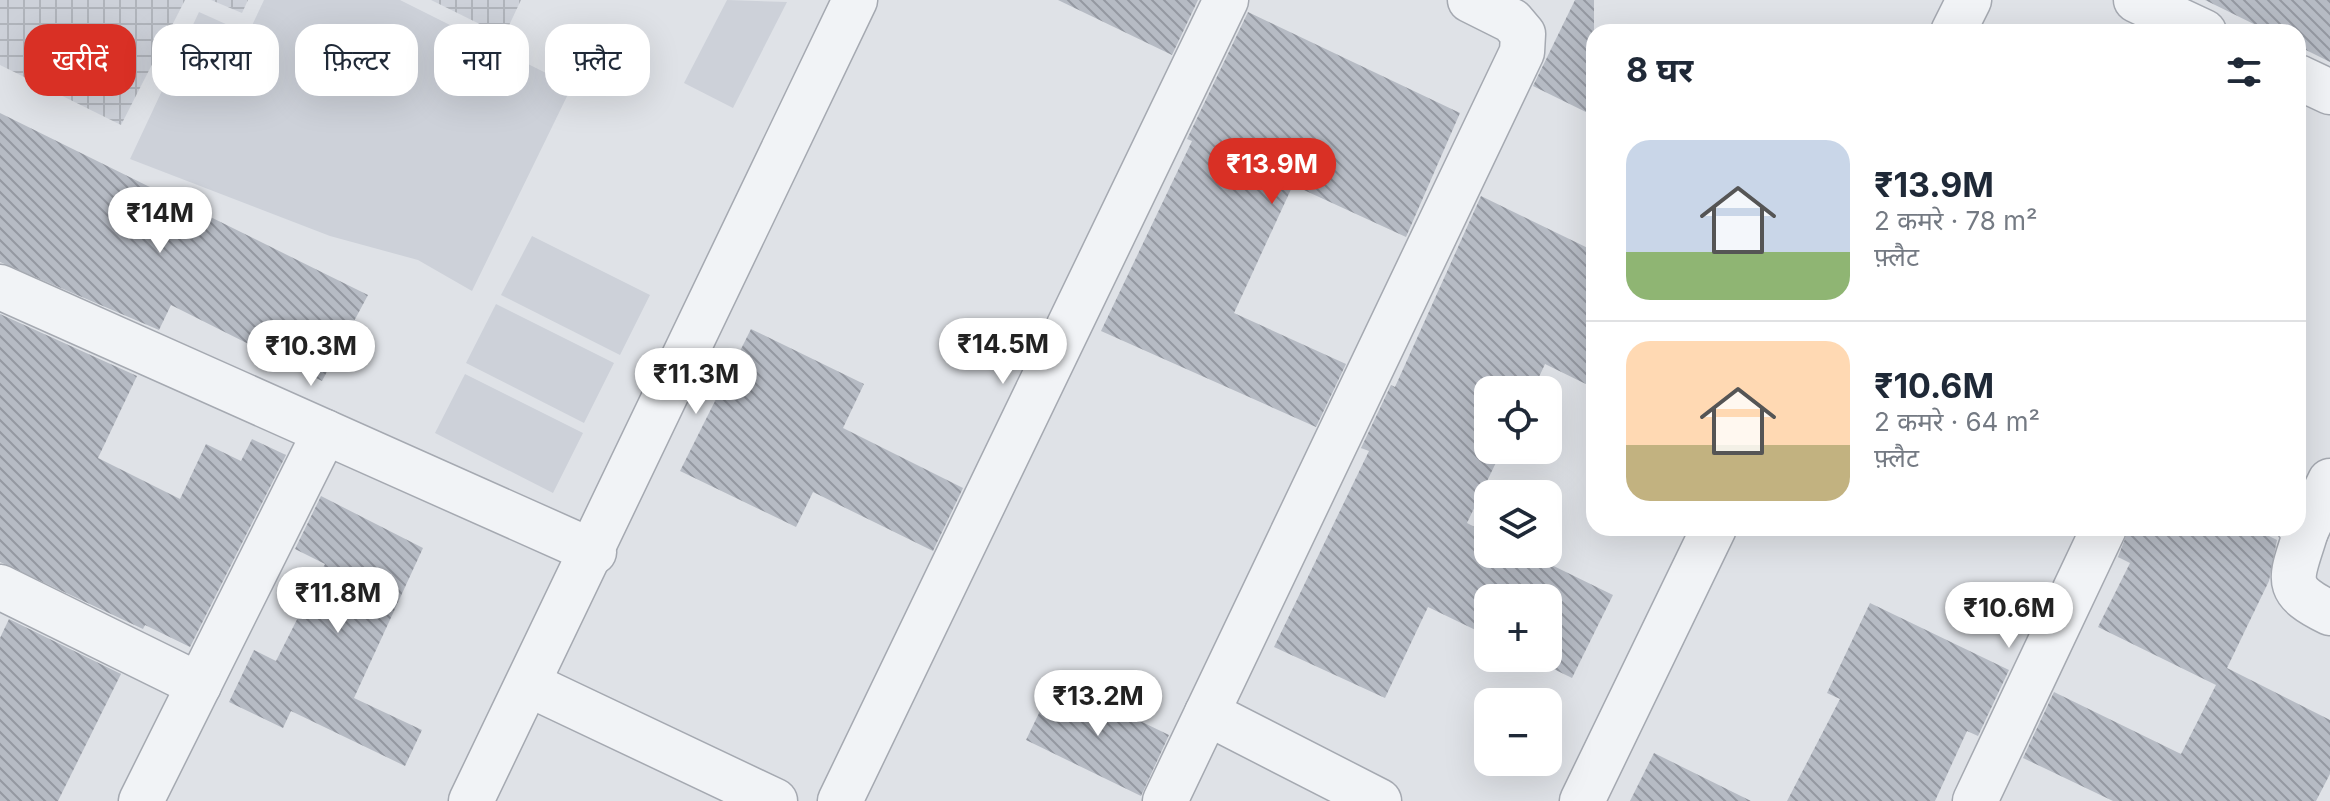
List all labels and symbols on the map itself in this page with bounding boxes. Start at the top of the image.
pin: ₹13.9M [1207,138,1337,206]
pin: ₹14M [113,187,207,255]
pin: ₹14.5M [938,318,1068,386]
pin: ₹10.3M [246,320,376,388]
pin: ₹11.3M [631,348,761,416]
pin: ₹11.8M [273,567,403,635]
pin: ₹10.6M [1944,582,2074,650]
pin: ₹13.2M [1033,670,1163,738]

